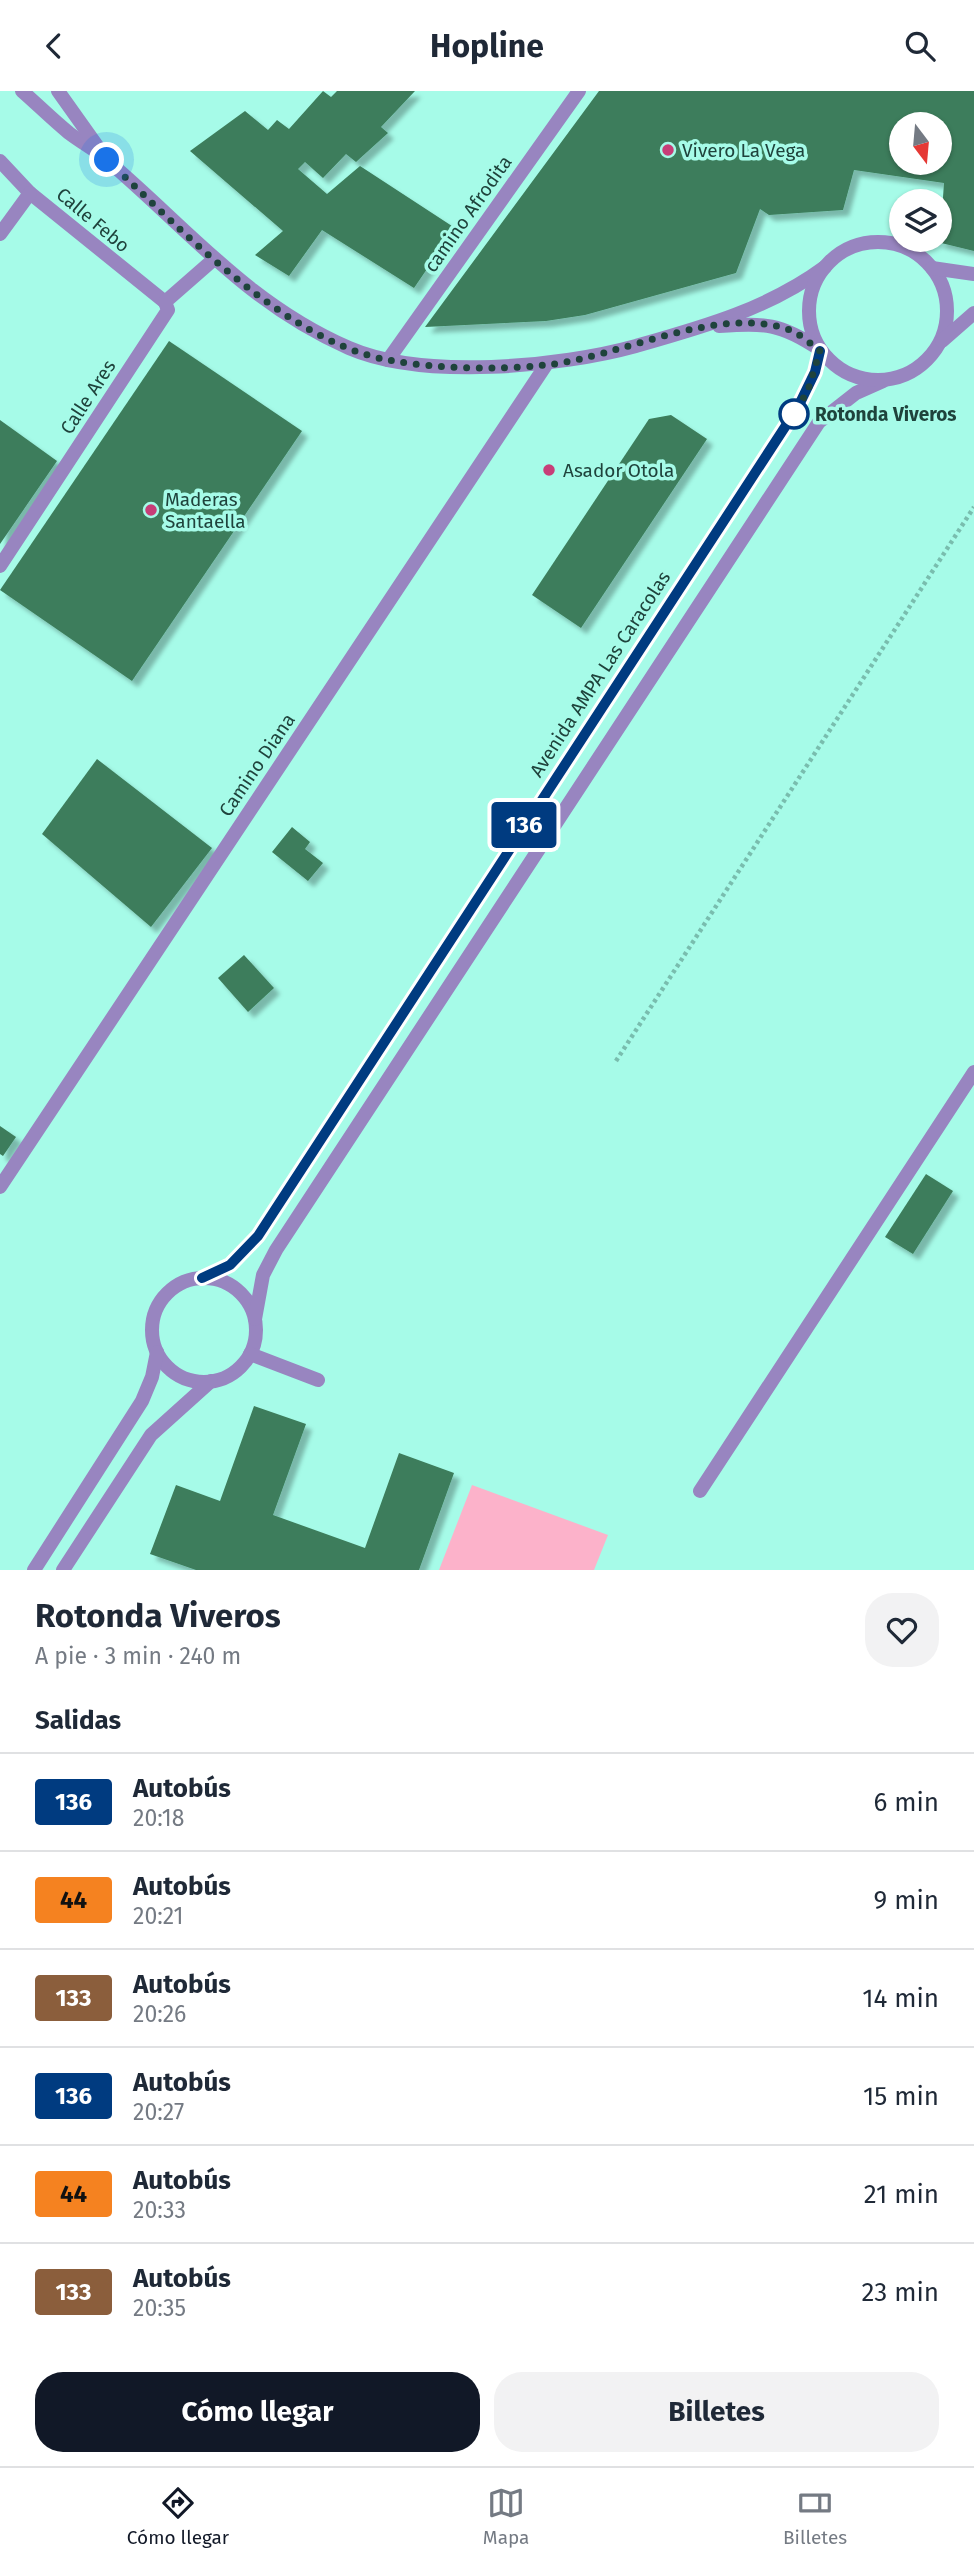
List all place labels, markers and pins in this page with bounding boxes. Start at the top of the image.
place label: Vivero La Vega [682,139,805,162]
marker: Vivero La Vega [660,142,676,158]
marker: Rotonda Viveros [779,399,809,429]
place label: Rotonda Viveros [815,403,957,426]
place label: Asador Otola [563,459,674,482]
marker: Asador Otola [541,462,557,478]
place label: Maderas Santaella [165,488,246,533]
marker: Maderas Santaella [143,502,159,518]

